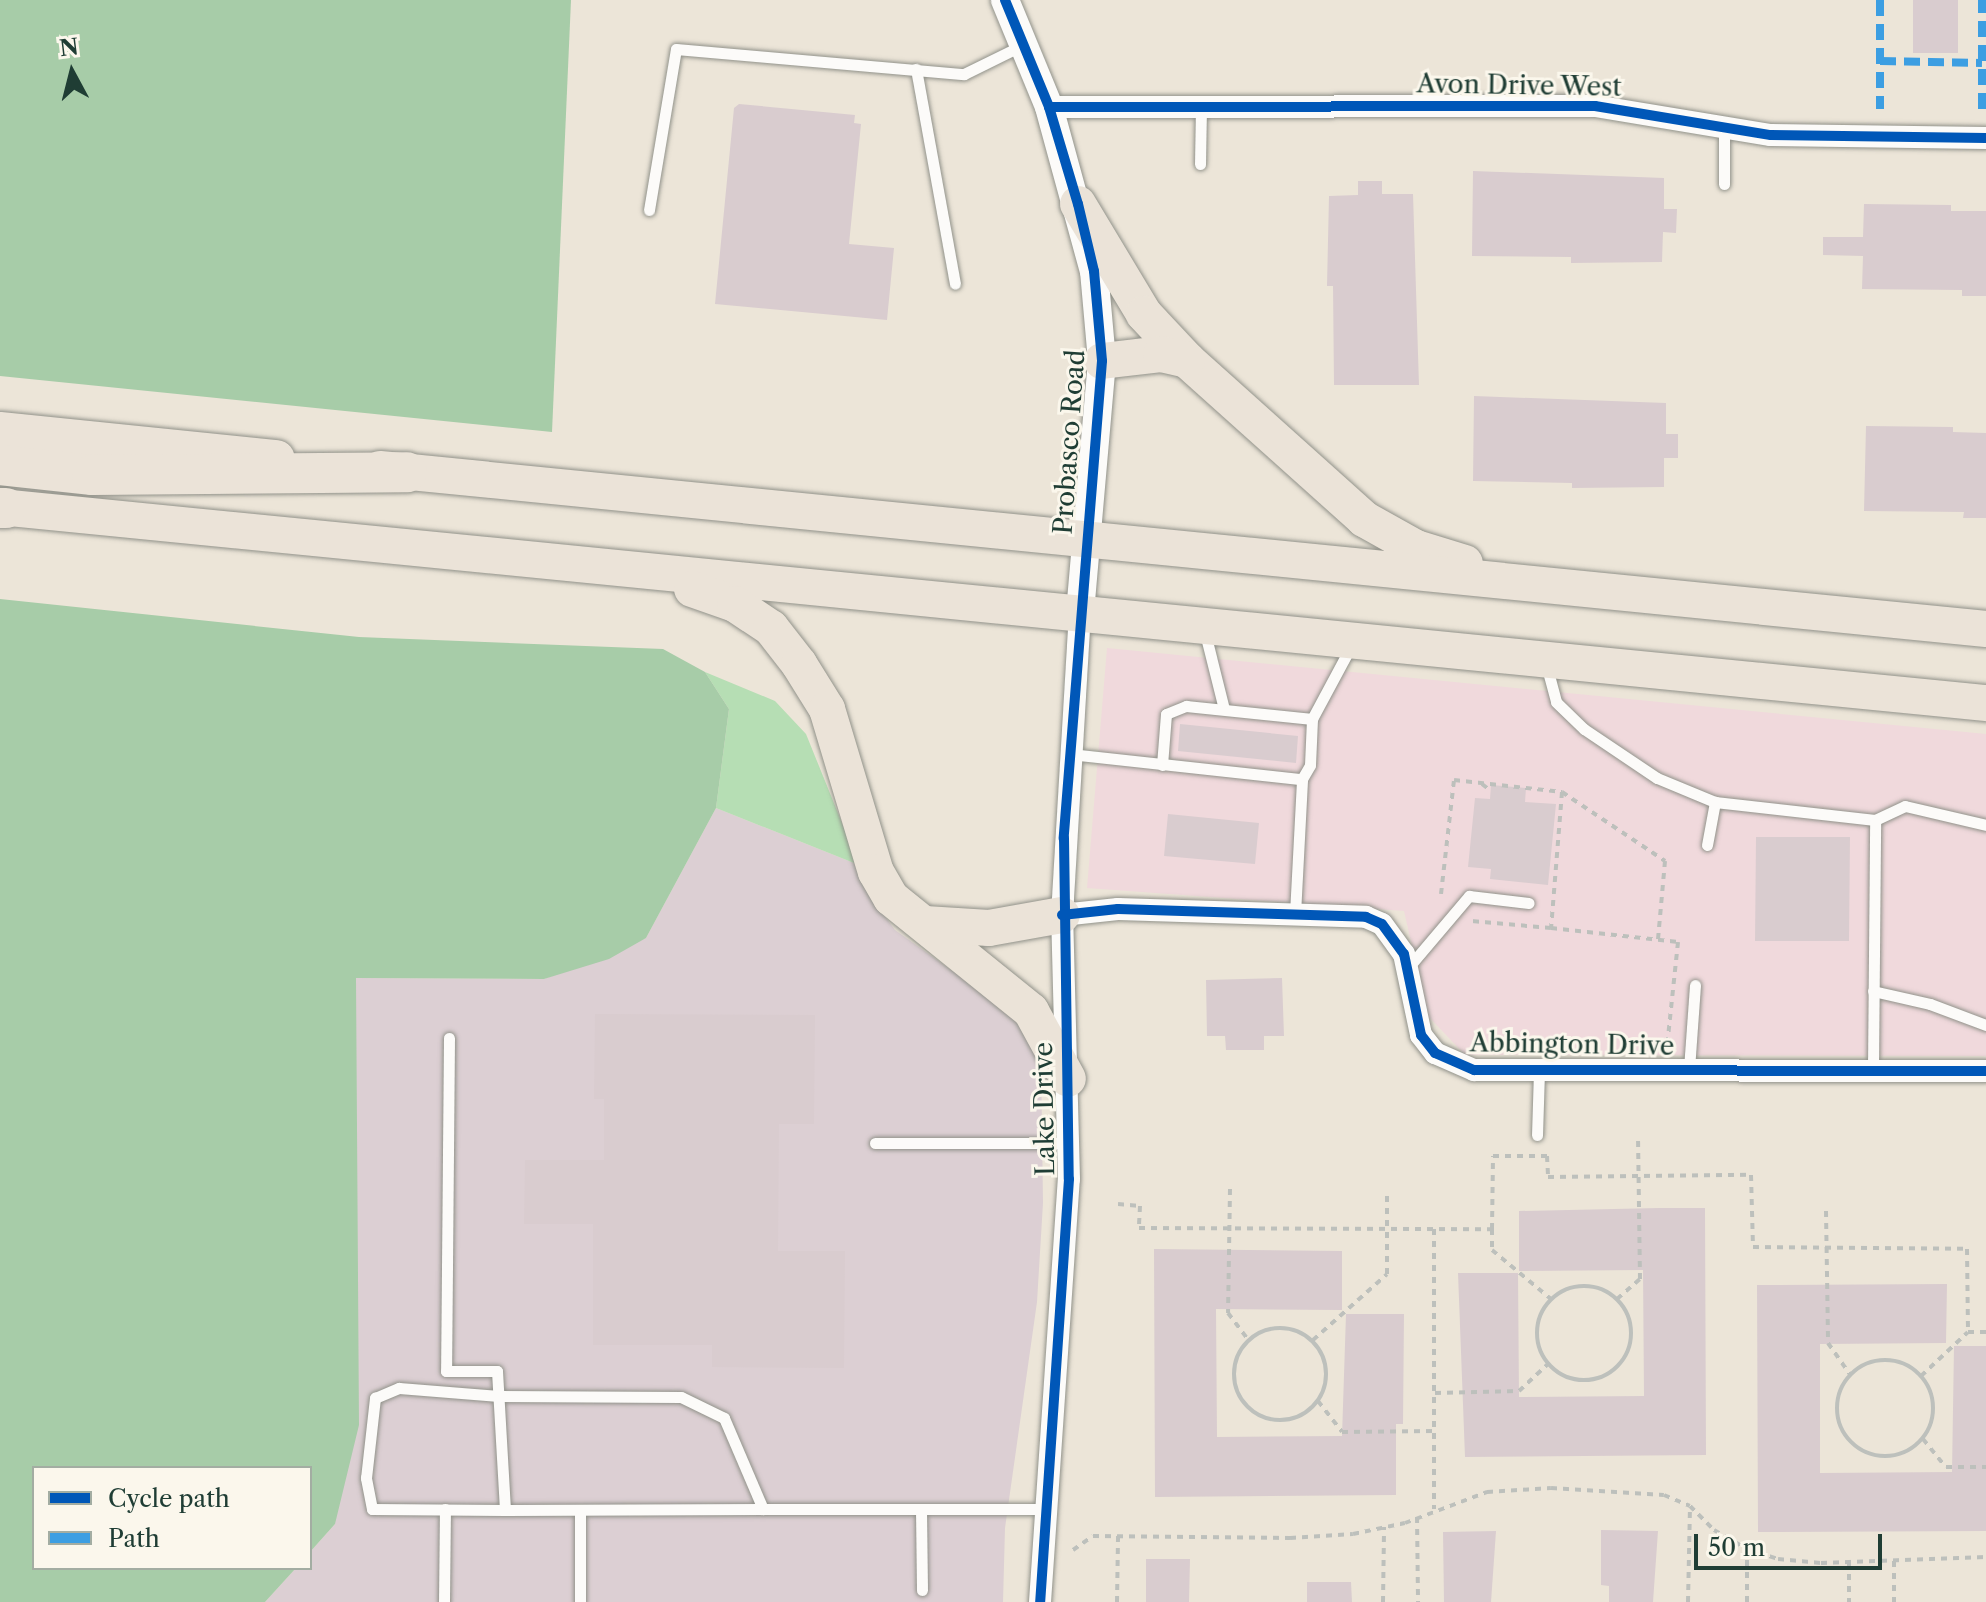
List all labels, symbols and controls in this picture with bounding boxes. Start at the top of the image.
north arrow [32,32,112,112]
text: N [58,33,80,62]
street label: Avon Drive West [1416,69,1622,103]
street label: Probasco Road [1048,348,1092,536]
street label: Abbington Drive [1470,1028,1674,1062]
street label: Lake Drive [1028,1042,1062,1176]
legend [32,1466,312,1570]
text: Cycle path [108,1484,230,1513]
scale bar [1698,1518,1886,1568]
text: Path [108,1524,160,1553]
text: 50 m [1708,1533,1765,1562]

